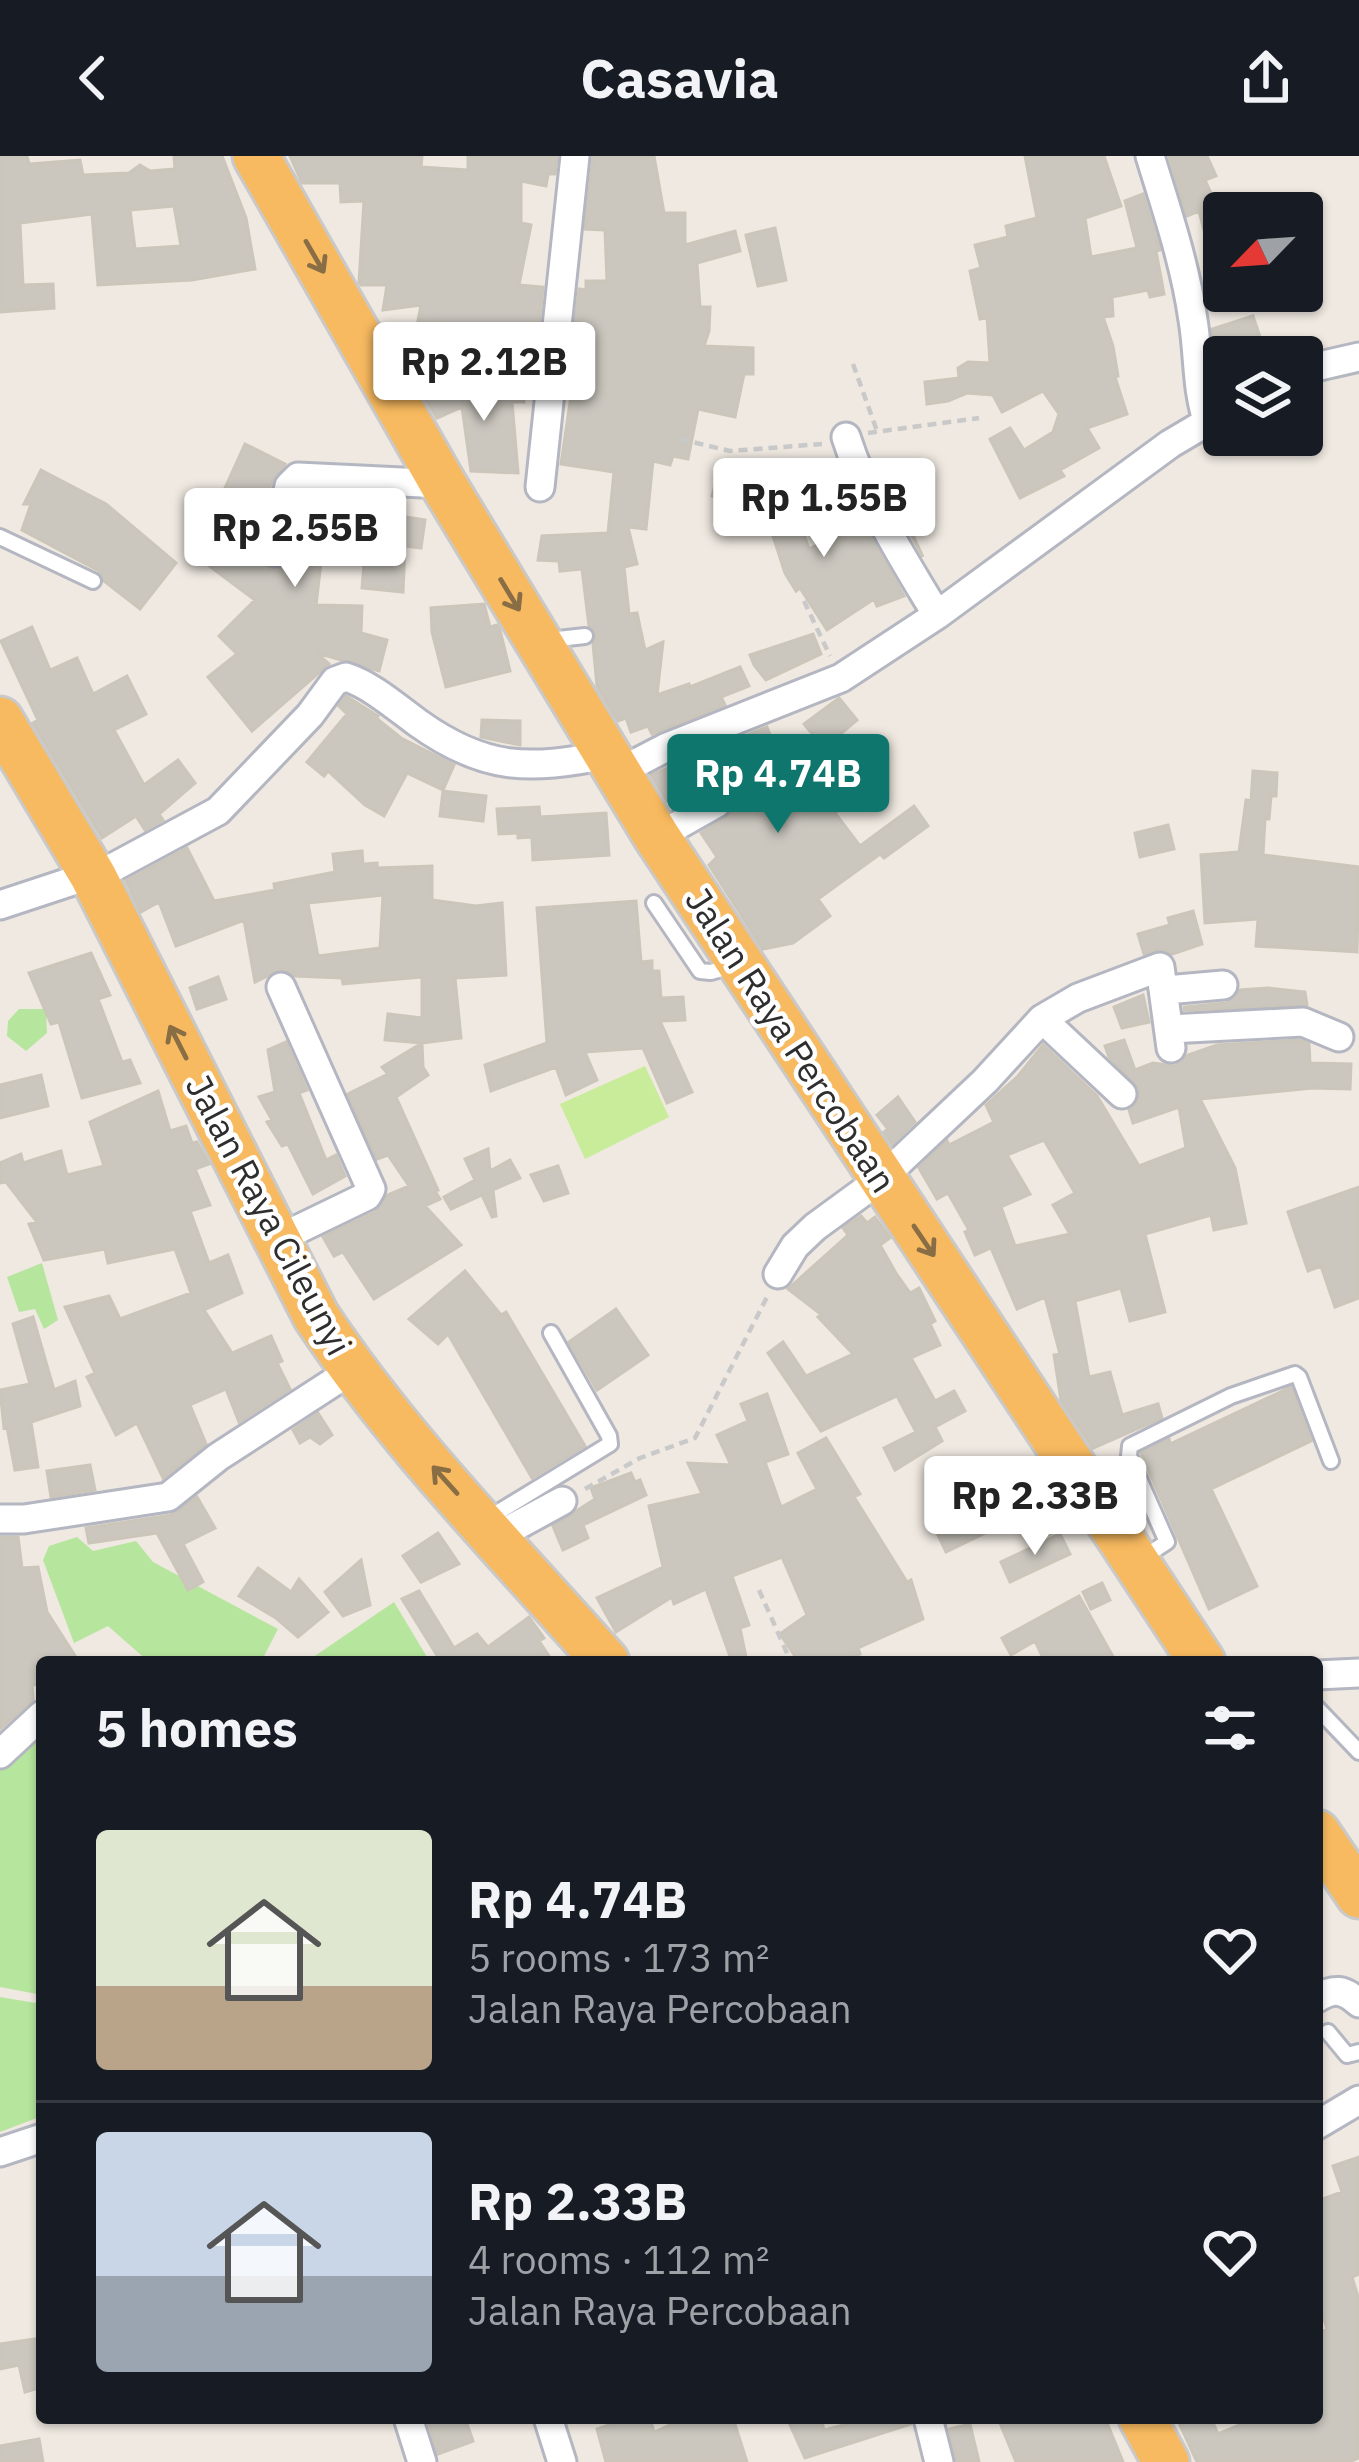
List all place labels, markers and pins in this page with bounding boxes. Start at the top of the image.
pin: Rp 2.12B [360,322,608,424]
pin: Rp 1.55B [700,458,948,560]
pin: Rp 2.55B [171,488,419,590]
pin: Rp 4.74B [654,734,902,836]
pin: Rp 2.33B [911,1456,1159,1558]

